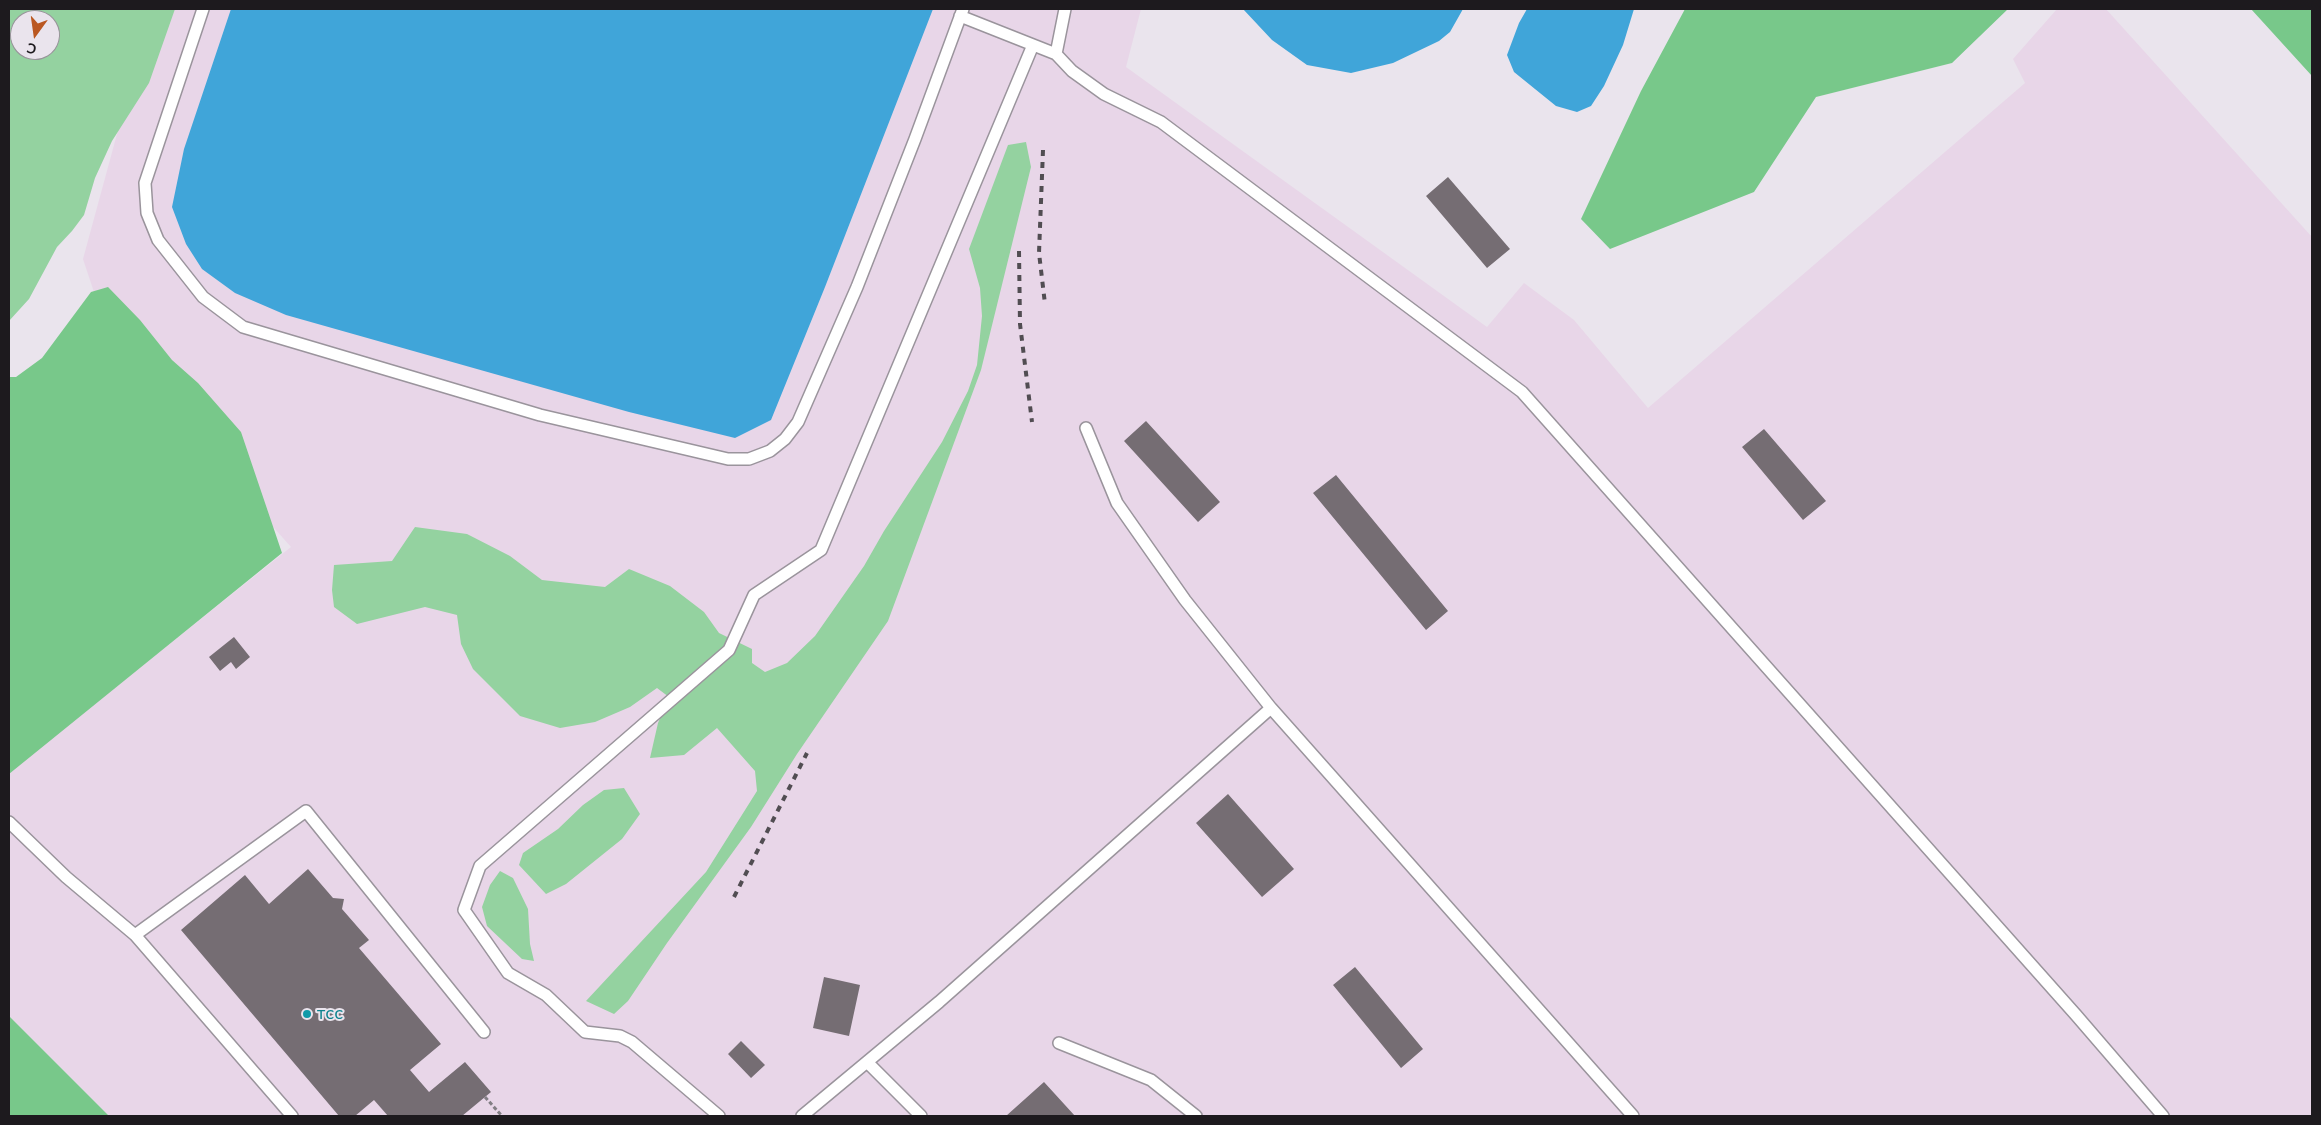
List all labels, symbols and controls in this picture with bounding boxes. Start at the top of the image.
north arrow [10,10,60,60]
text: С [25,39,38,58]
place label: тсс [317,1003,343,1025]
marker: тсс [301,1008,313,1020]

